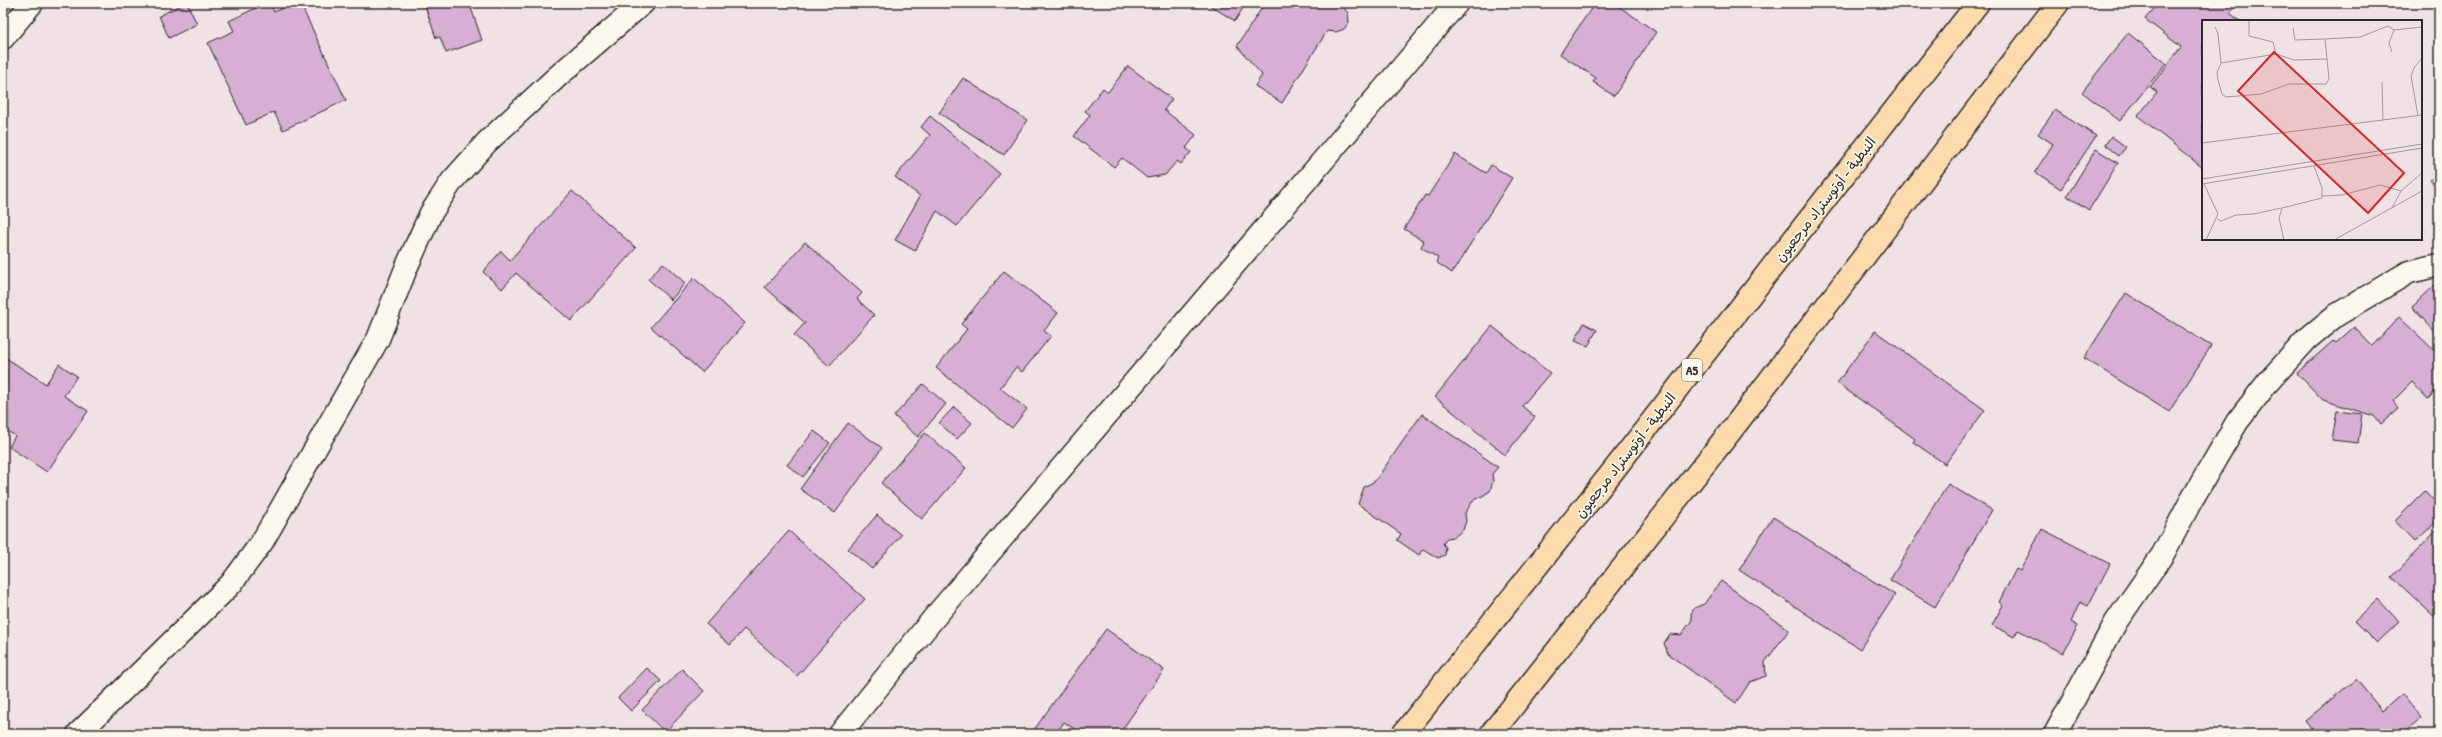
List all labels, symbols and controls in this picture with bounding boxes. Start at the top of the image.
inset map [2202,20,2422,240]
street label: النبطية - أوتوستراد مرجعيون [1770,133,1881,266]
road number: A5 [1682,359,1702,381]
street label: النبطية - أوتوستراد مرجعيون [1570,389,1681,522]

